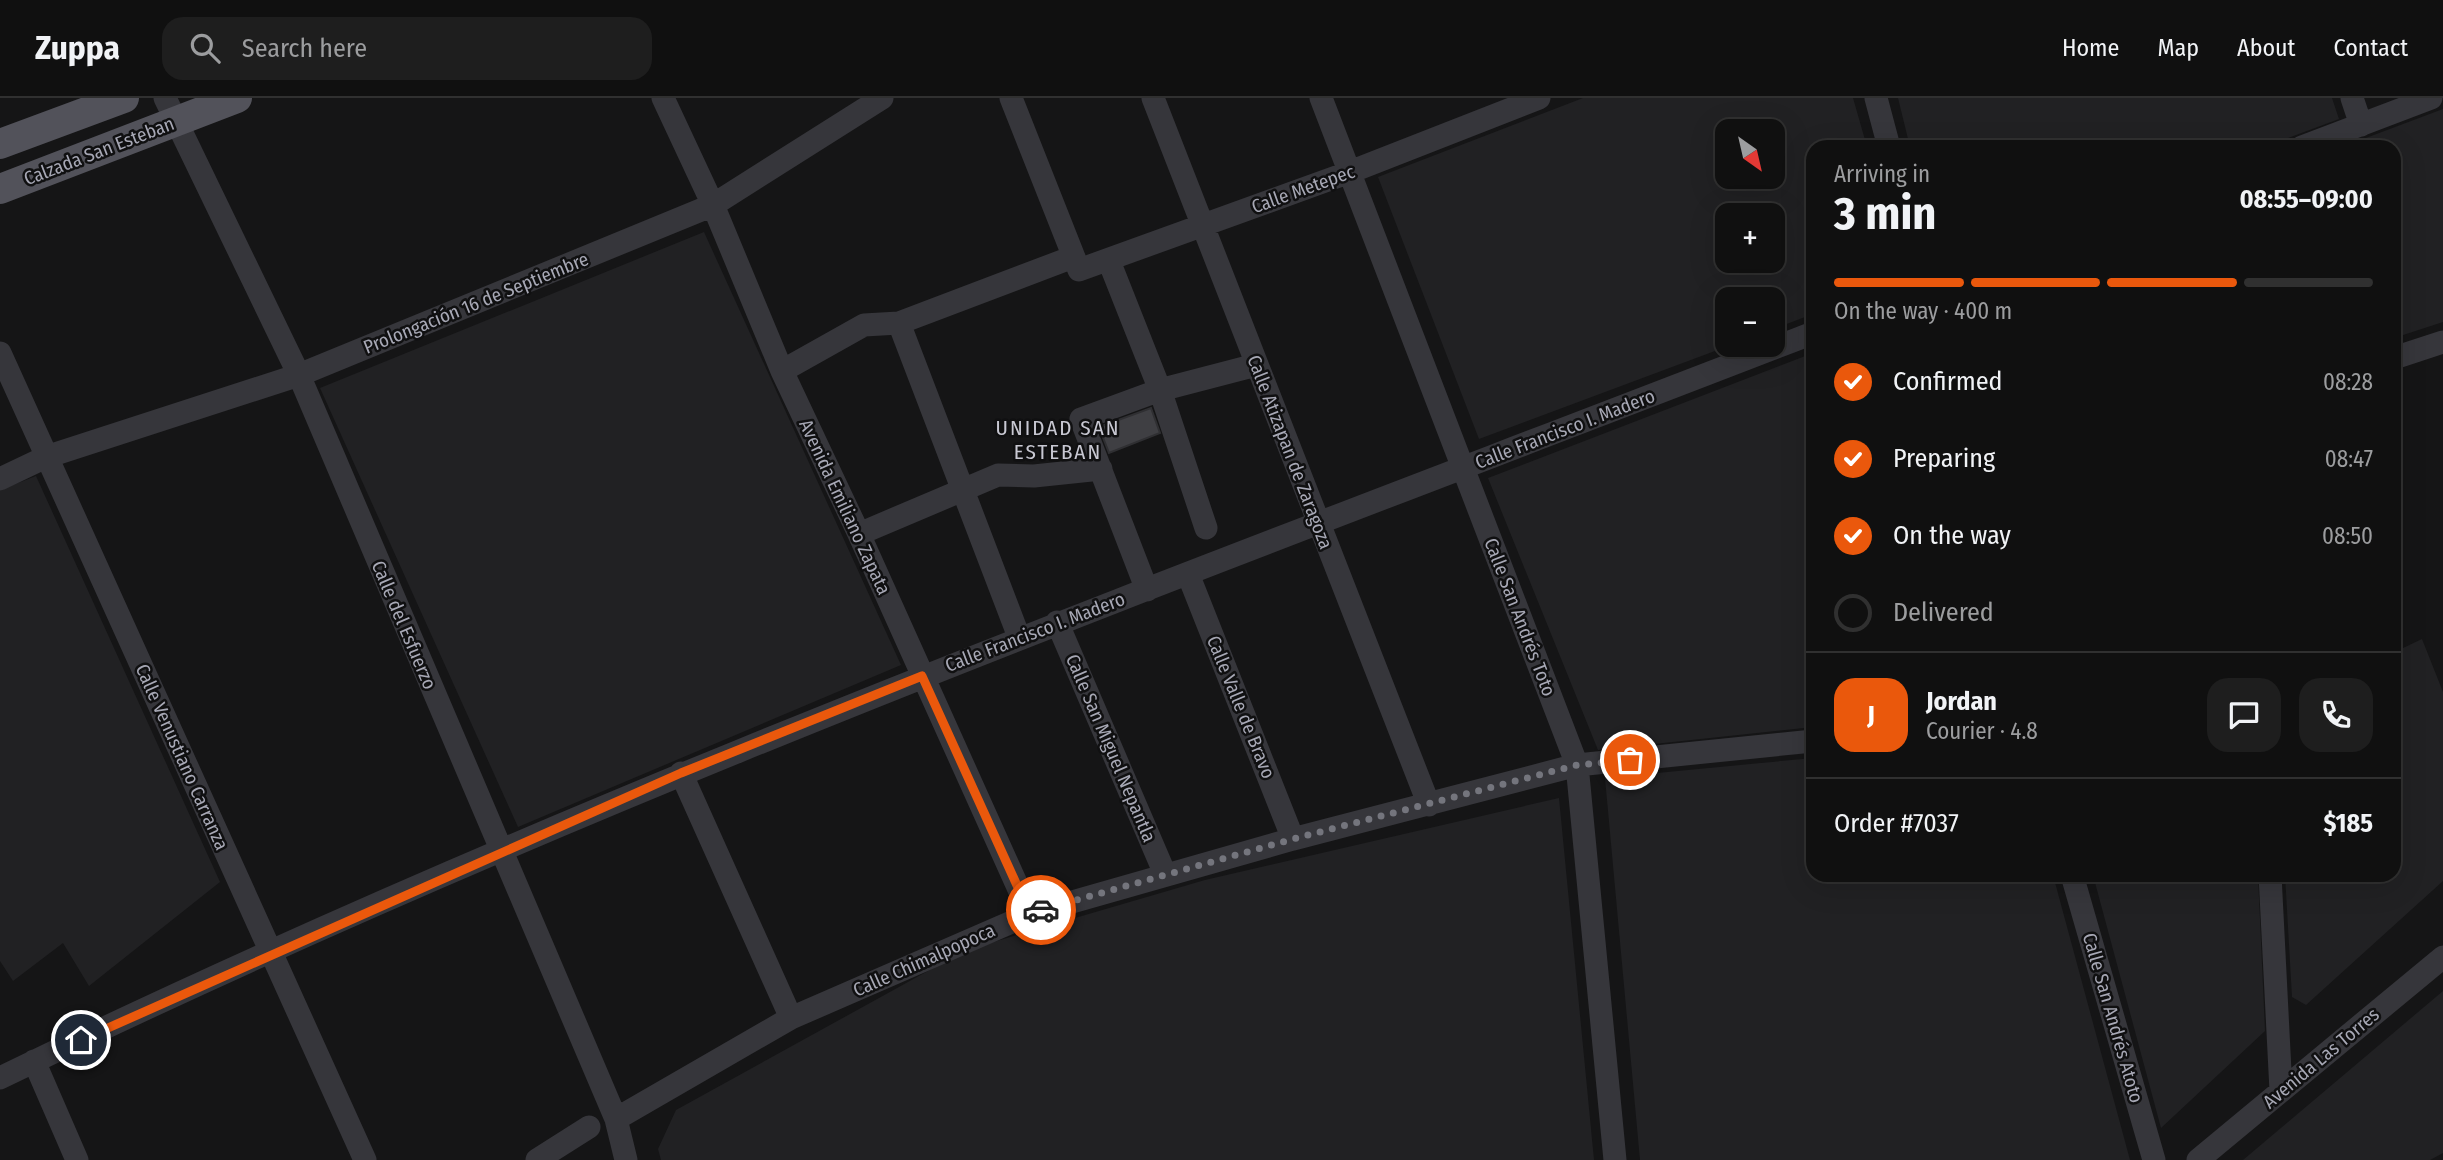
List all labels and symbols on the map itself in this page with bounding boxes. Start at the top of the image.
street label: Calzada San Esteban [21,112,177,190]
north arrow [1715,119,1785,189]
street label: Calle Metepec [1248,160,1358,218]
street label: Prolongación 16 de Septiembre [360,247,592,359]
street label: Calle Atizapan de Zaragoza [1242,352,1338,552]
street label: Calle Francisco I. Madero [1472,384,1658,474]
district label: UNIDAD SAN ESTEBAN [996,415,1120,465]
street label: Avenida Emiliano Zapata [794,416,896,598]
street label: Calle San Andrés Toto [1479,535,1561,699]
street label: Calle del Esfuerzo [367,557,441,693]
street label: Calle Francisco I. Madero [942,587,1128,677]
street label: Calle Valle de Bravo [1202,632,1280,782]
street label: Calle San Miguel Nepantla [1061,651,1161,845]
street label: Calle Venustiano Carranza [131,660,233,854]
pin [1600,730,1660,790]
courier [1006,875,1076,945]
street label: Calle Chimalpopoca [850,918,998,1002]
street label: Calle San Andrés Atoto [2078,930,2148,1106]
street label: Avenida Las Torres [2258,1003,2384,1113]
pin [51,1010,111,1070]

